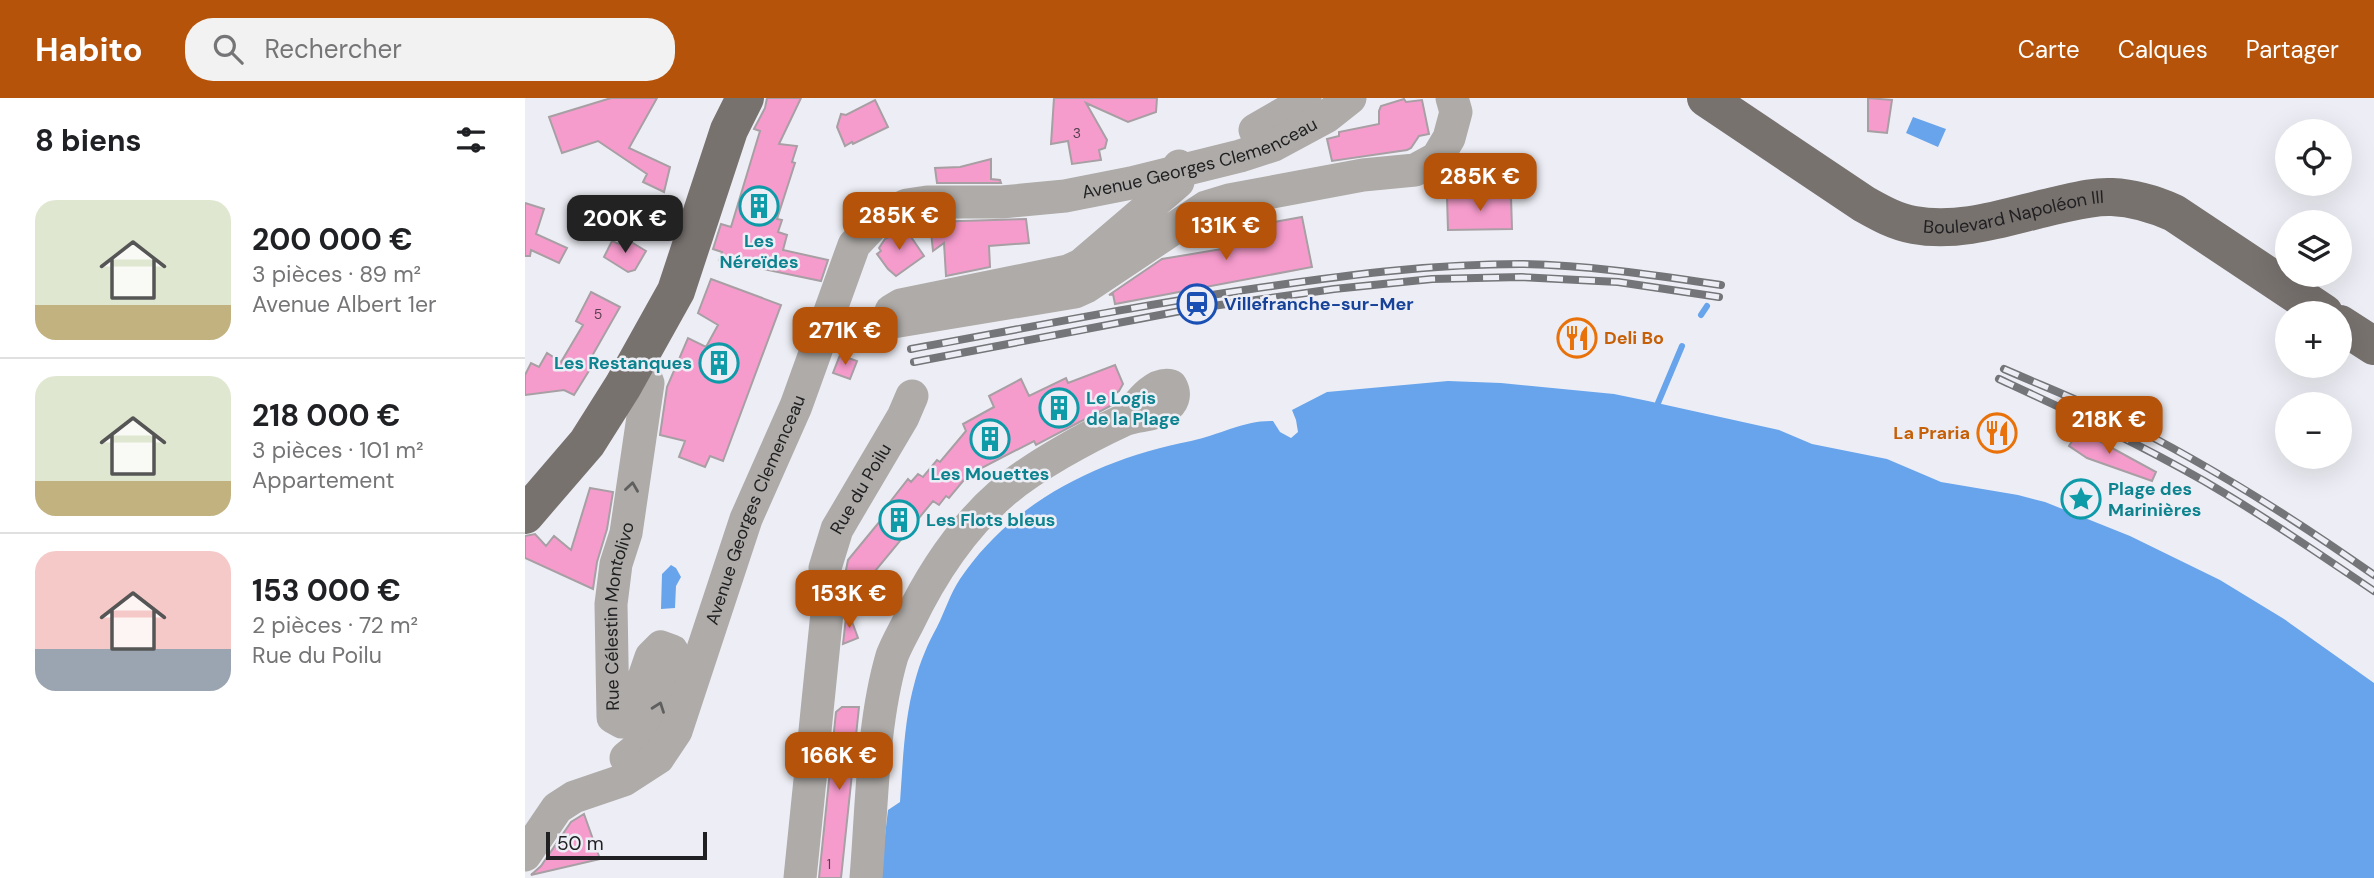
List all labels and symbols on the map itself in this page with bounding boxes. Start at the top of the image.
street label: Avenue Georges Clemenceau [1080,112,1321,204]
house number: 3 [1073,124,1081,142]
pin: 285K € [1423,153,1537,213]
building icon: Les Néreïdes [738,185,780,227]
street label: Boulevard Napoléon III [1922,185,2105,239]
pin: 285K € [842,192,956,252]
pin: 200K € [568,195,682,255]
pin: 131K € [1169,202,1283,262]
place label: Les Néreïdes [719,229,799,274]
station icon: Villefranche-sur-Mer [1176,283,1218,325]
place label: Villefranche-sur-Mer [1224,292,1414,316]
house number: 5 [594,305,602,323]
pin: 271K € [788,308,902,367]
restaurant icon: Deli Bo [1556,317,1598,359]
place label: Deli Bo [1604,326,1664,350]
building icon: Les Restanques [698,342,740,384]
place label: Les Restanques [554,351,692,375]
place label: Le Logis de la Plage [1086,386,1180,431]
building icon: Le Logis de la Plage [1038,387,1080,429]
street label: Avenue Georges Clemenceau [700,392,811,628]
pin: 218K € [2052,396,2166,456]
restaurant icon: La Praria [1976,412,2018,454]
building icon: Les Mouettes [969,418,1011,460]
place label: La Praria [1893,421,1970,445]
street label: Rue du Poilu [825,439,897,539]
place label: Les Mouettes [931,462,1049,486]
place label: Plage des Marinières [2108,477,2201,522]
place icon: Plage des Marinières [2060,478,2102,520]
one-way arrow [624,481,639,493]
building icon: Les Flots bleus [878,499,920,541]
place label: Les Flots bleus [926,508,1055,532]
street label: Rue Célestin Montolivo [599,520,639,711]
pin: 153K € [792,570,906,630]
one-way arrow [651,701,665,713]
pin: 166K € [782,732,896,792]
scale bar [546,829,707,861]
house number: 1 [827,855,831,873]

